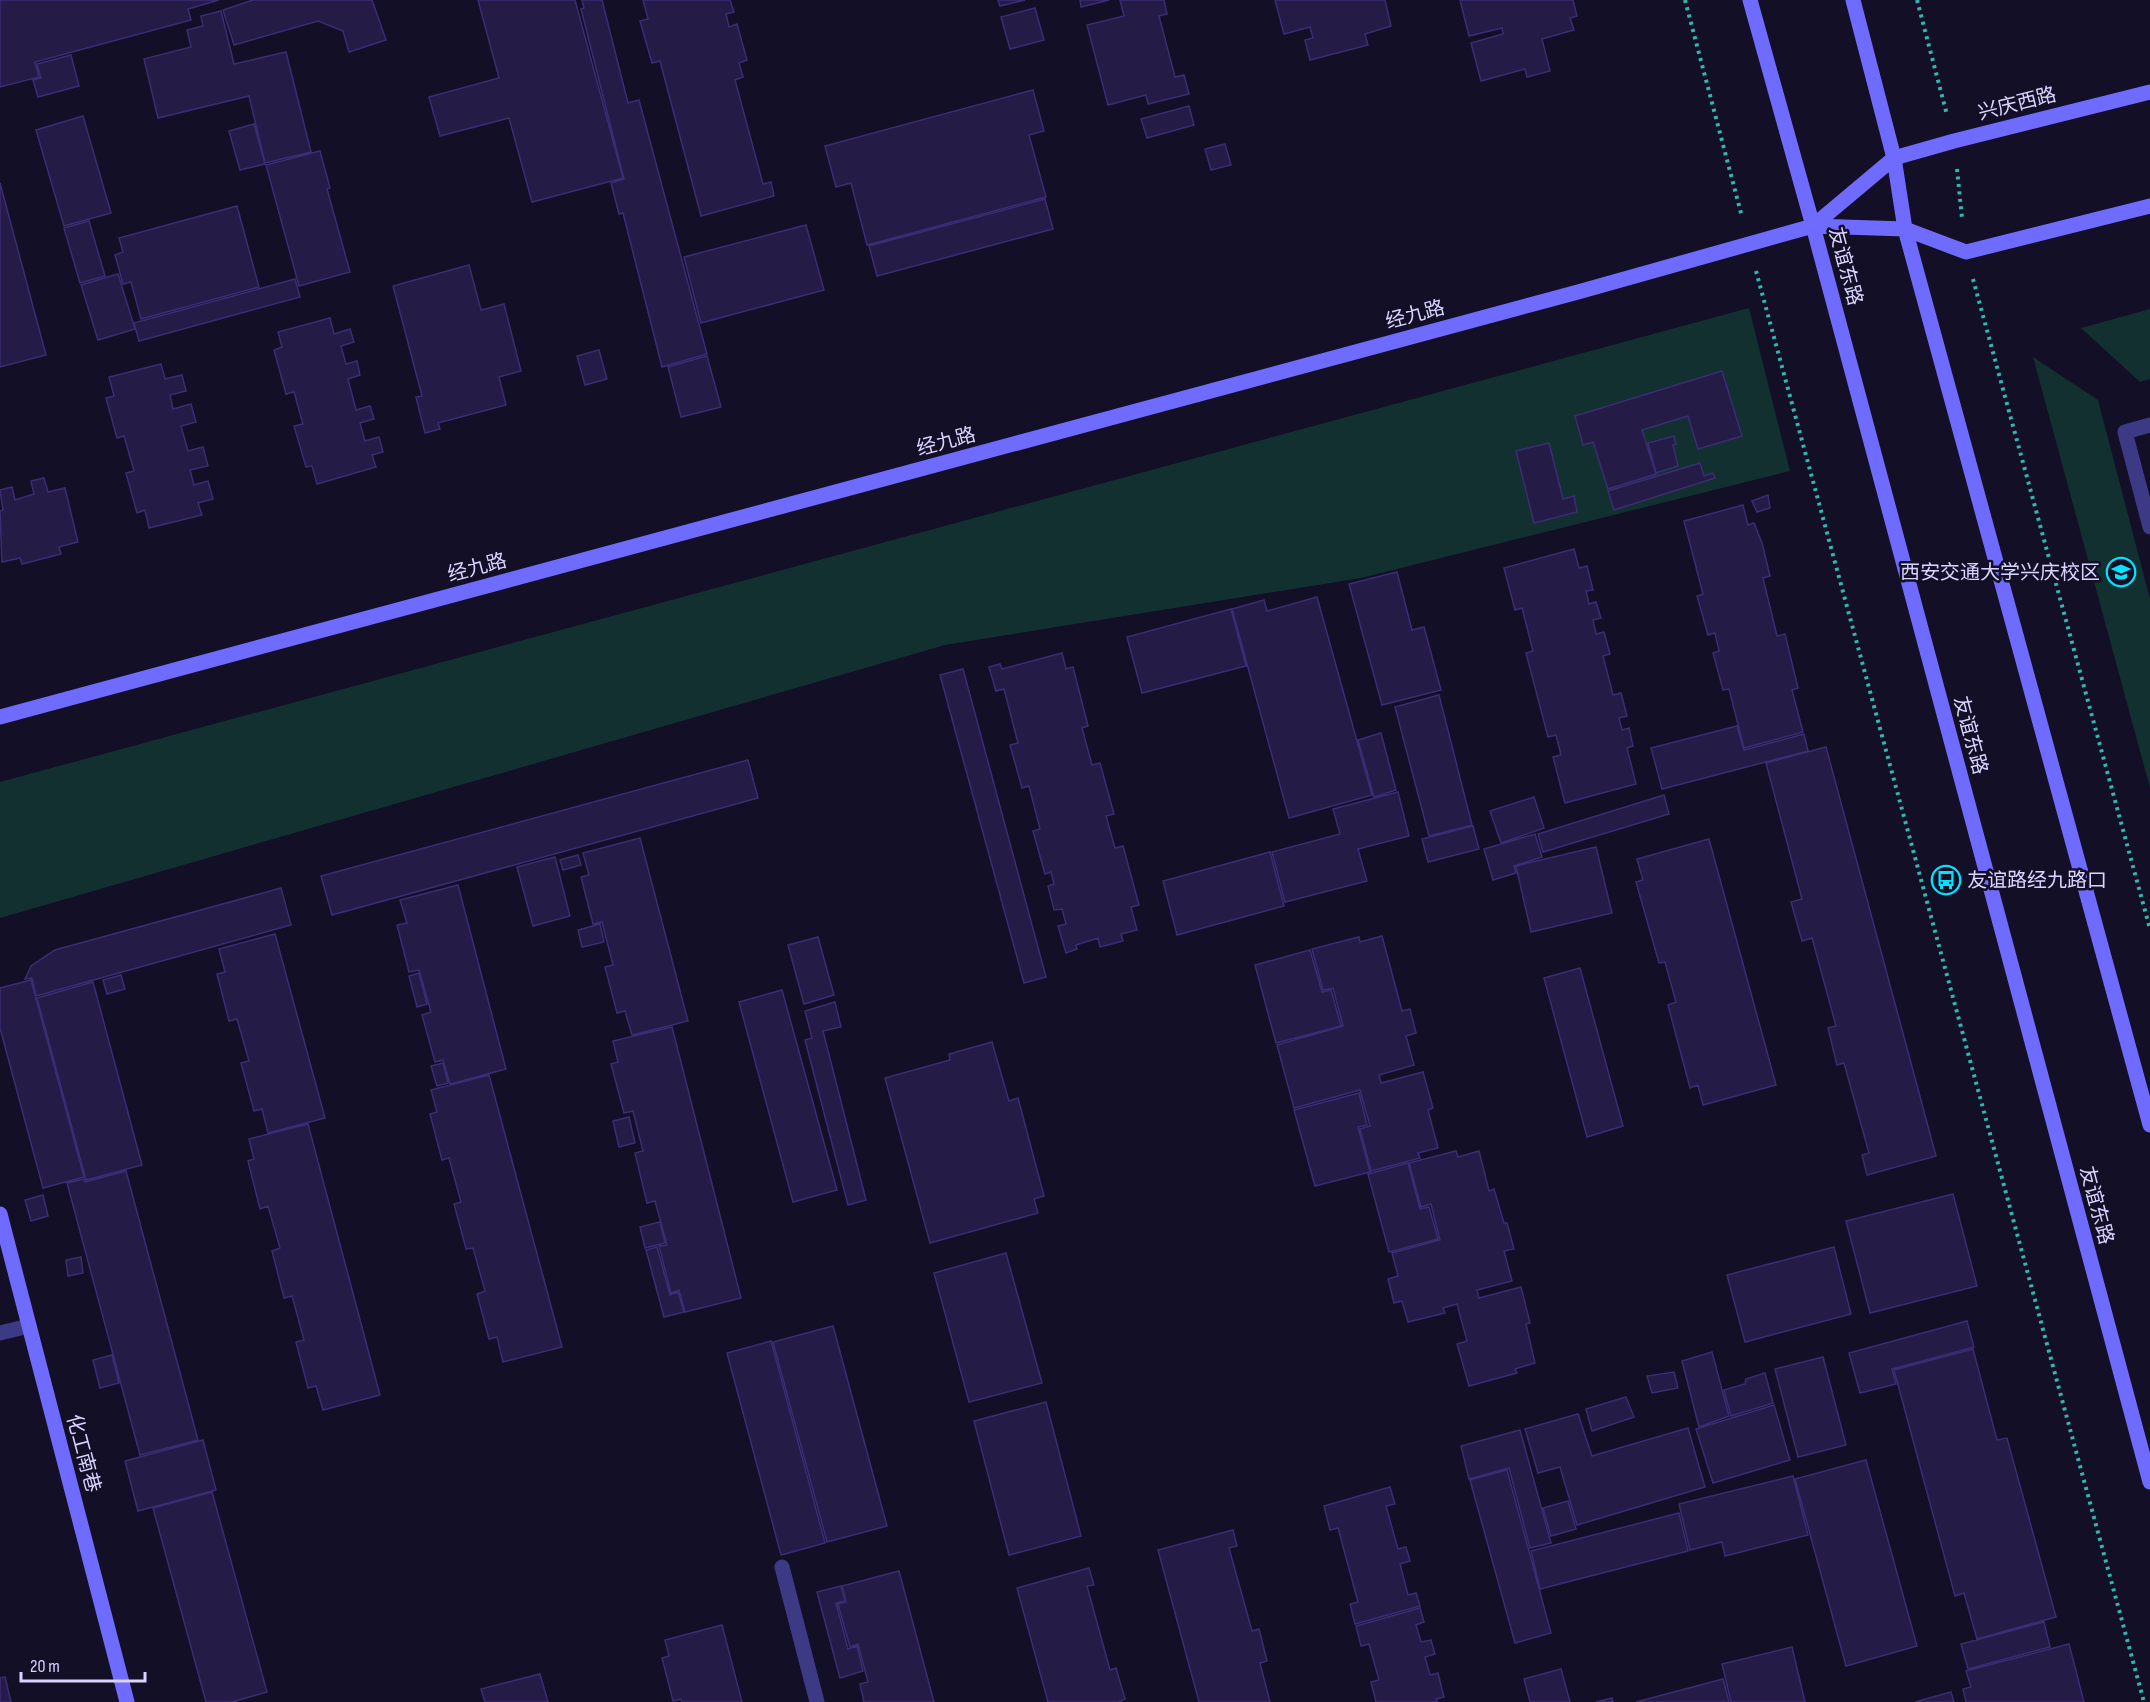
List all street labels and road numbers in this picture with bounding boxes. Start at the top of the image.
street label: 兴庆西路 [1976,83,2059,125]
street label: 友谊东路 [1823,225,1867,308]
street label: 经九路 [1383,296,1447,334]
street label: 经九路 [914,423,978,461]
street label: 经九路 [445,549,509,587]
street label: 友谊东路 [1948,694,1992,777]
street label: 友谊东路 [2074,1164,2118,1247]
street label: 化工南巷 [61,1412,105,1495]

